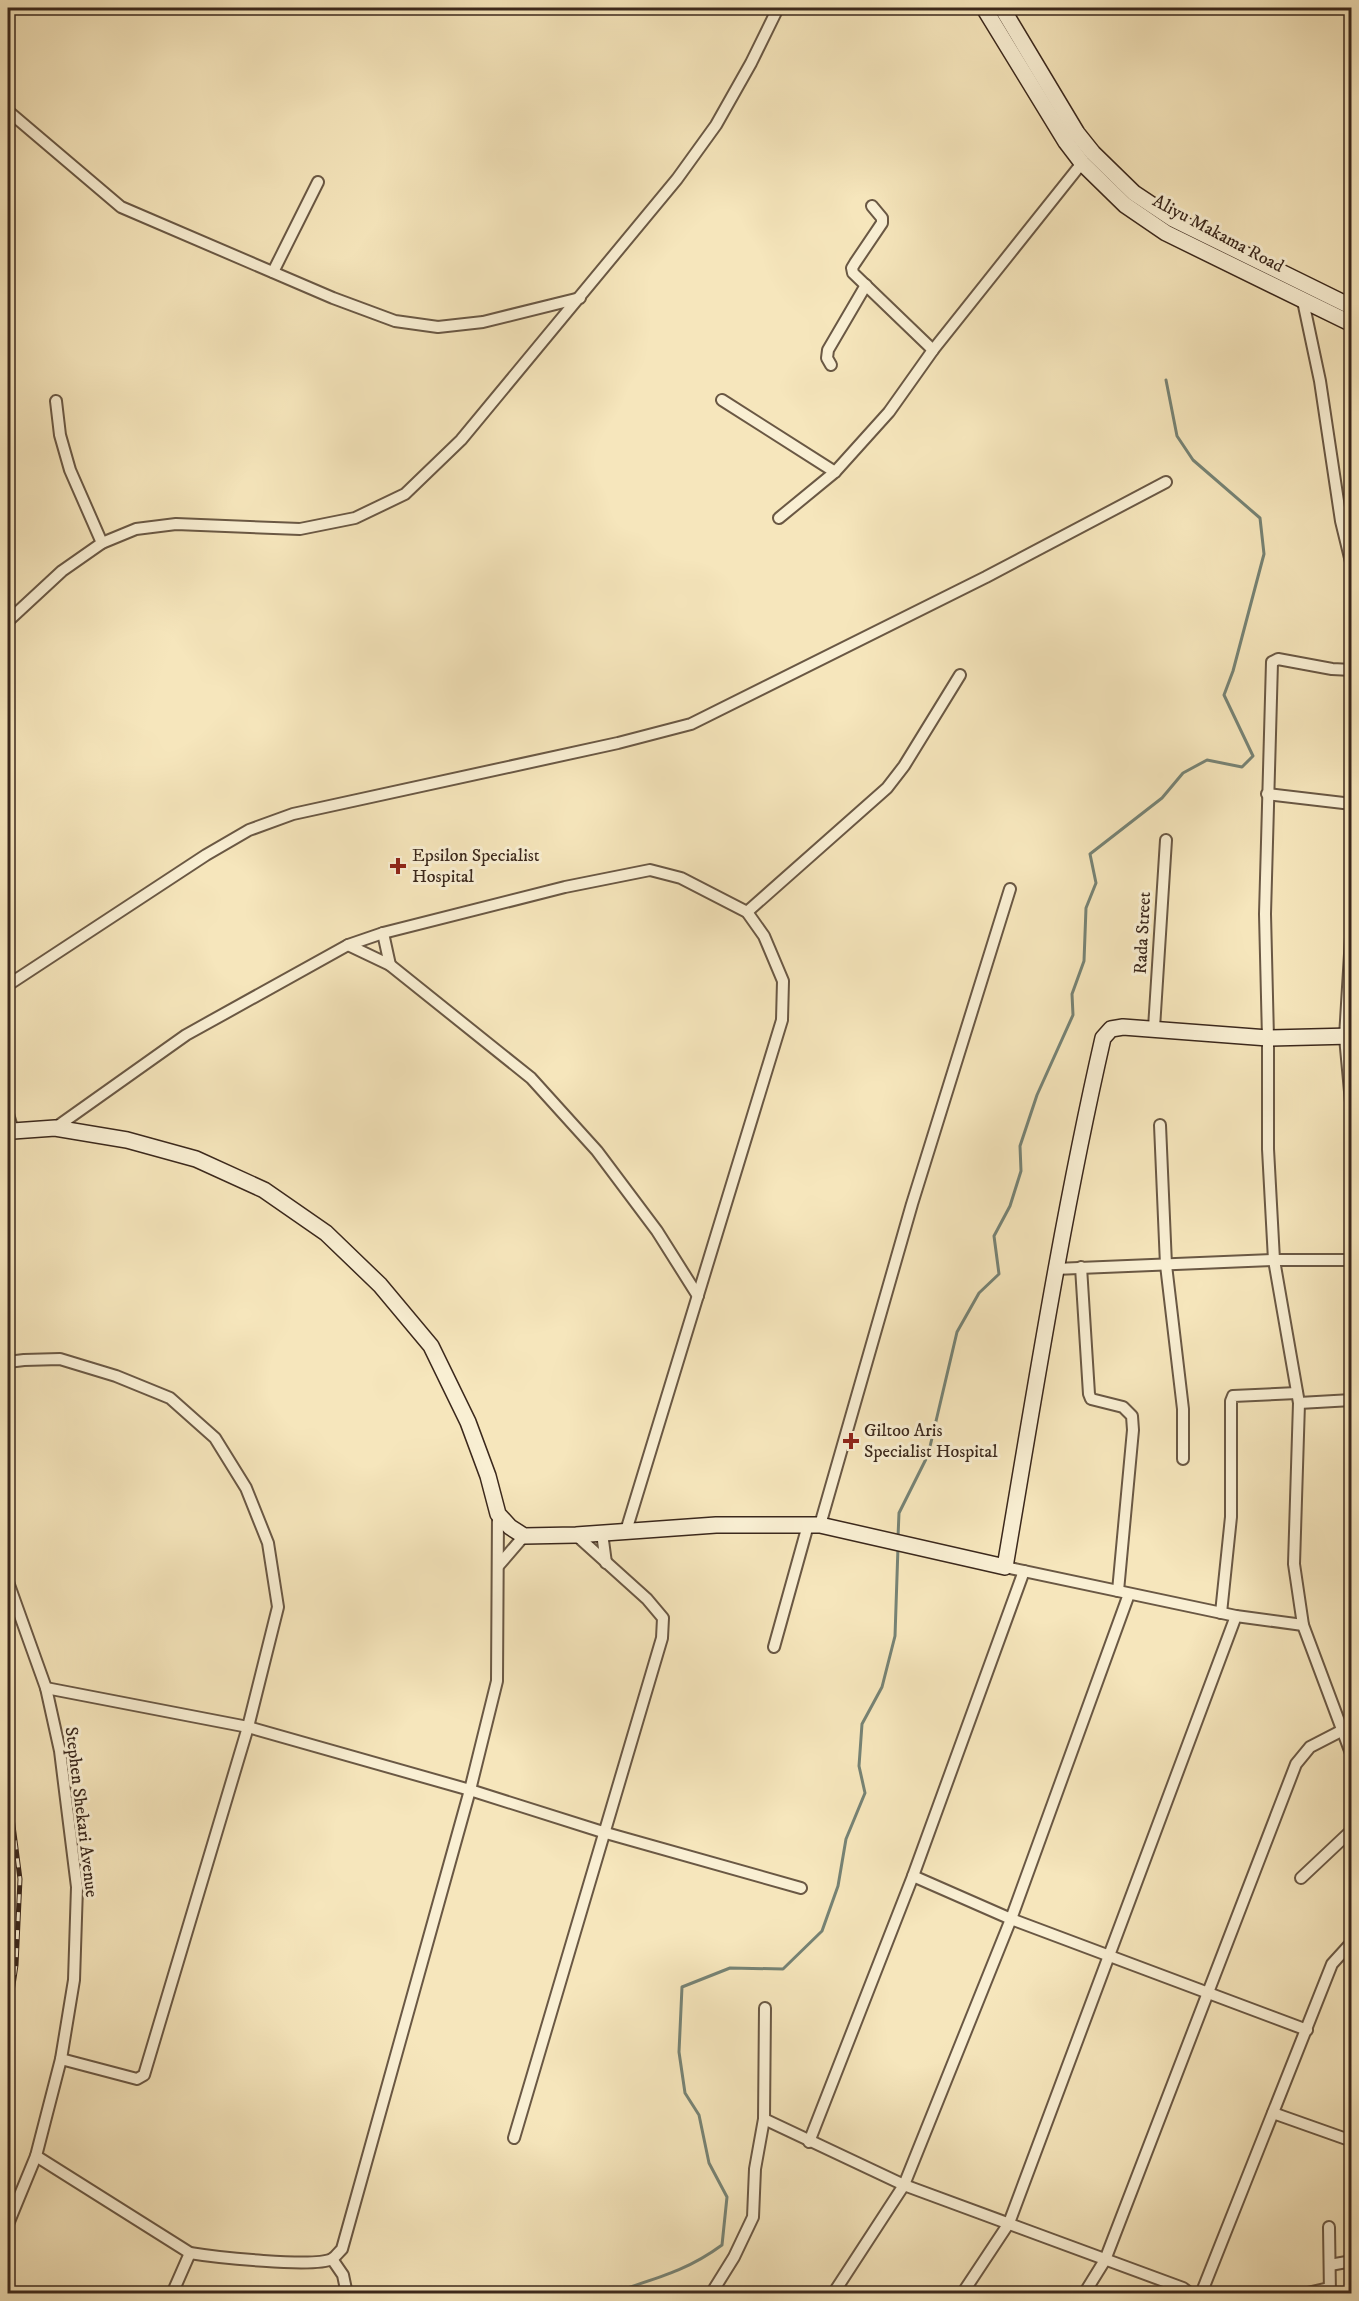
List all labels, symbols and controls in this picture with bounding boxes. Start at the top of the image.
street label: Aliyu Makama Road [1149,190,1287,278]
place label: Epsilon Specialist Hospital [412,845,540,888]
marker: Epsilon Specialist Hospital [389,857,407,875]
street label: Rada Street [1130,891,1156,975]
place label: Giltoo Aris Specialist Hospital [864,1420,998,1463]
marker: Giltoo Aris Specialist Hospital [842,1432,860,1450]
street label: Stephen Shekari Avenue [60,1725,102,1899]

